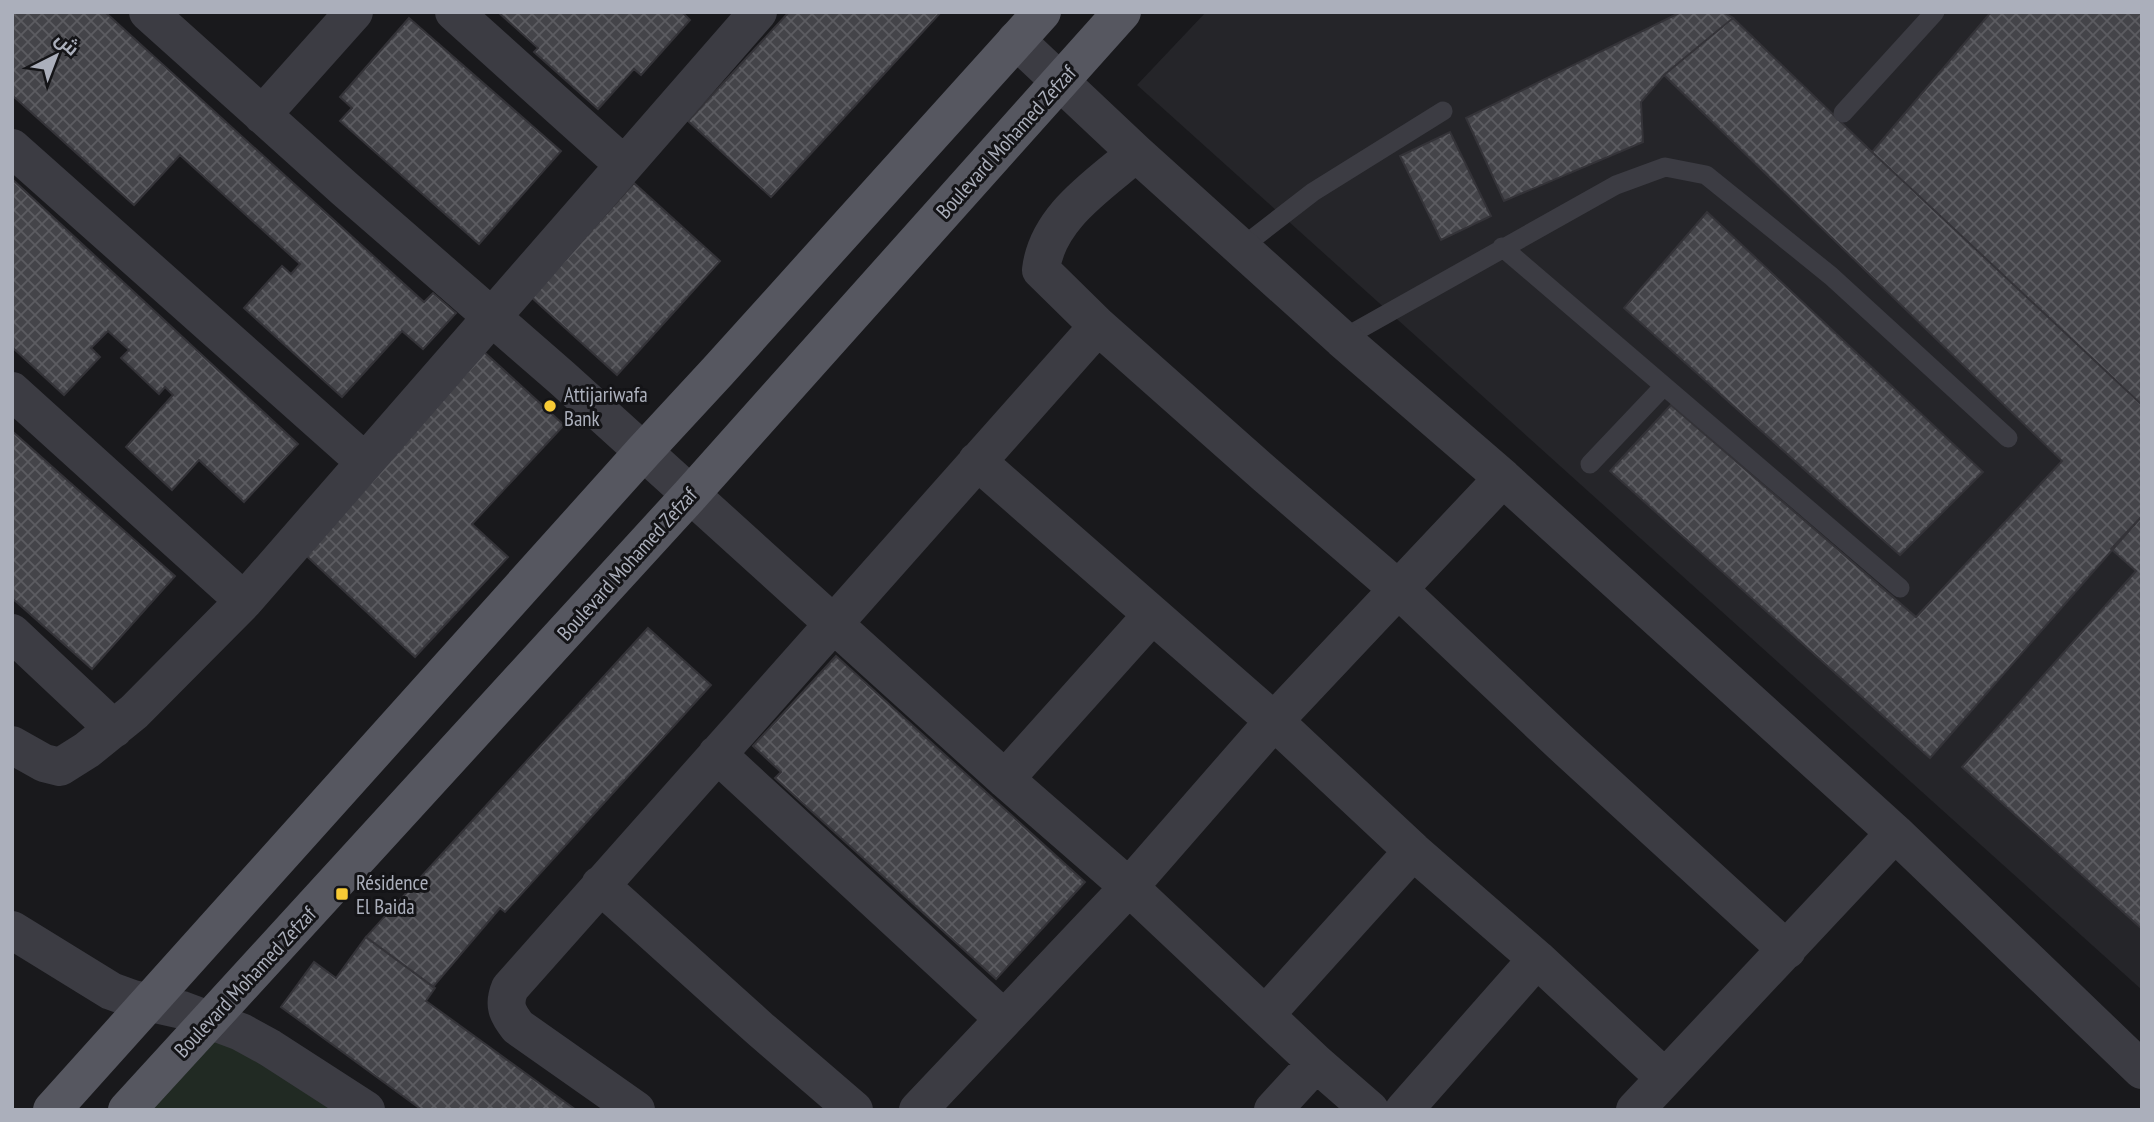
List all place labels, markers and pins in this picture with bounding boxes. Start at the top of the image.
place label: Attijariwafa Bank [564,381,648,432]
marker: Attijariwafa Bank [542,398,558,414]
place label: Résidence El Baida [356,869,428,920]
marker: Résidence El Baida [334,886,350,902]

